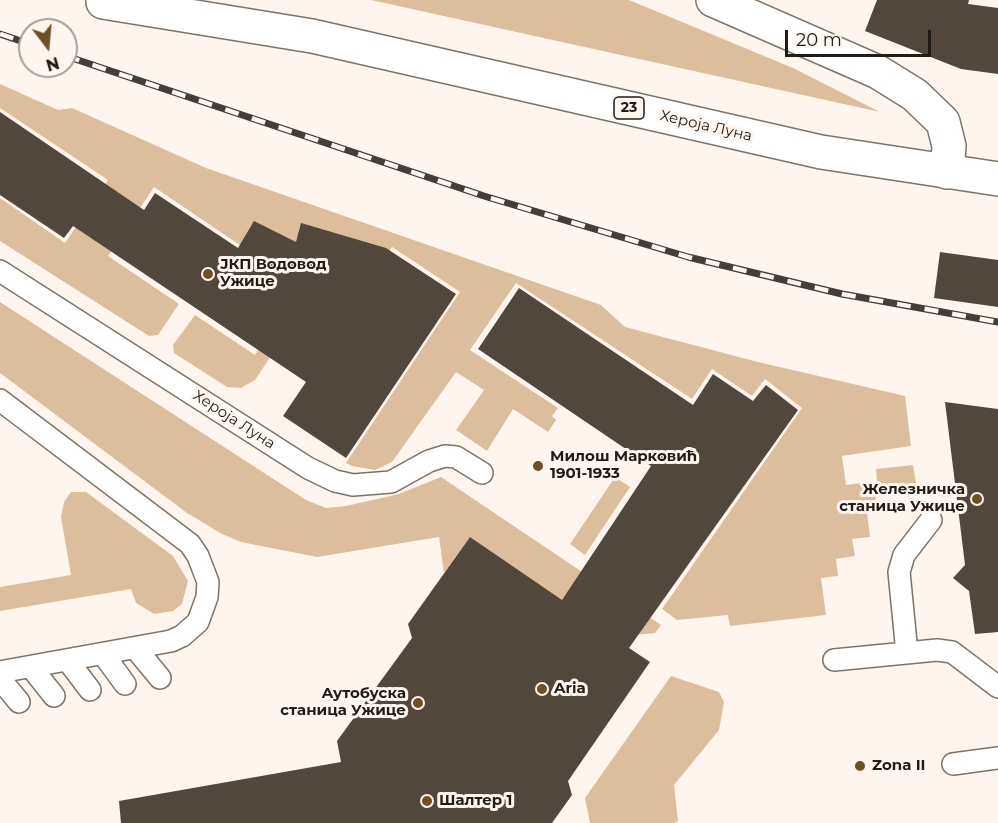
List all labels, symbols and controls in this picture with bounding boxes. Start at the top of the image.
north arrow [18,18,78,78]
scale bar [788,18,934,56]
text: 20 m [796,29,842,51]
text: N [44,53,61,75]
road number: 23 [614,97,644,119]
street label: Хероја Луна [658,107,754,145]
place label: ЈКП Водовод Ужице [220,256,326,291]
marker: ЈКП Водовод Ужице [201,267,215,281]
street label: Хероја Луна [190,387,278,453]
place label: Милош Марковић 1901-1933 [550,448,697,483]
marker: Милош Марковић 1901-1933 [531,459,545,473]
place label: Железничка станица Ужице [839,481,965,516]
marker: Железничка станица Ужице [970,492,984,506]
place label: Aria [554,680,586,698]
marker: Aria [535,682,549,696]
place label: Аутобуска станица Ужице [280,685,406,720]
marker: Аутобуска станица Ужице [411,696,425,710]
place label: Zona II [872,757,925,775]
marker: Zona II [853,759,867,773]
place label: Шалтер 1 [439,792,512,810]
marker: Шалтер 1 [420,794,434,808]

